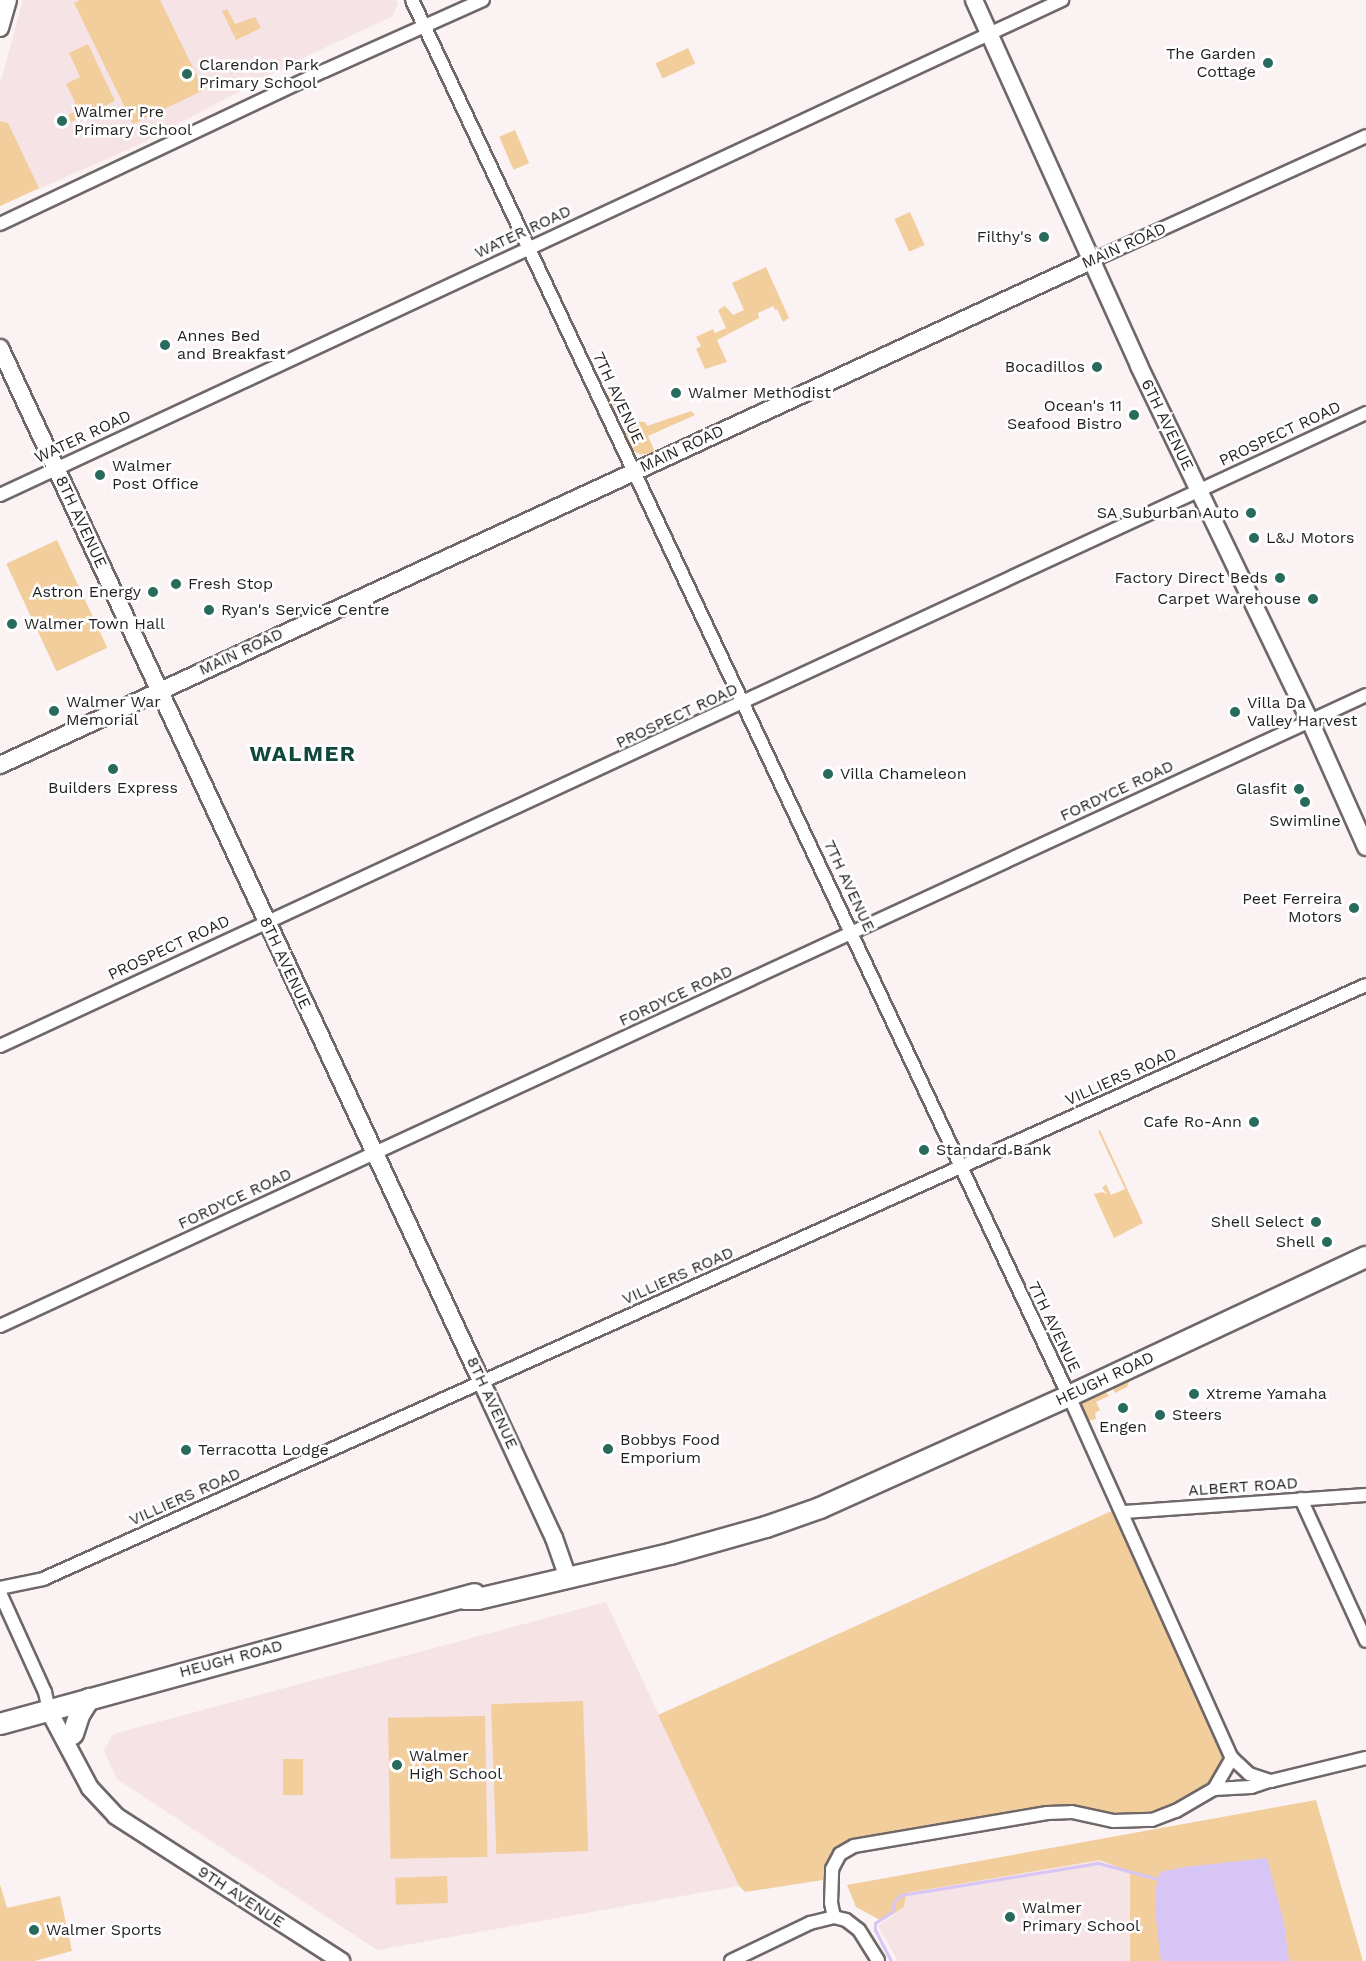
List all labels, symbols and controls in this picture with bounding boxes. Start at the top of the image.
place label: The Garden Cottage [1166,44,1256,82]
place label: Clarendon Park Primary School [199,55,319,93]
marker: The Garden Cottage [1261,56,1275,70]
marker: Clarendon Park Primary School [180,67,194,81]
place label: Walmer Pre Primary School [74,102,192,140]
marker: Walmer Pre Primary School [55,114,69,128]
street label: WATER ROAD [472,201,574,263]
street label: MAIN ROAD [1079,219,1169,273]
place label: Filthy's [977,227,1032,247]
marker: Filthy's [1037,230,1051,244]
place label: Annes Bed and Breakfast [177,326,286,364]
marker: Annes Bed and Breakfast [158,338,172,352]
street label: 7TH AVENUE [588,349,648,447]
place label: Bocadillos [1005,357,1085,377]
marker: Bocadillos [1090,360,1104,374]
street label: 6TH AVENUE [1136,376,1198,474]
place label: Walmer Methodist [688,383,831,403]
marker: Walmer Methodist [669,386,683,400]
place label: Ocean's 11 Seafood Bistro [1007,396,1122,434]
street label: PROSPECT ROAD [1216,397,1344,471]
street label: WATER ROAD [32,406,134,468]
marker: Ocean's 11 Seafood Bistro [1127,408,1141,422]
street label: MAIN ROAD [637,421,727,477]
place label: Walmer Post Office [112,456,199,494]
marker: Walmer Post Office [93,468,107,482]
street label: 8TH AVENUE [51,473,111,571]
place label: SA Suburban Auto [1095,503,1239,523]
marker: SA Suburban Auto [1244,506,1258,520]
place label: L&J Motors [1266,528,1354,548]
marker: L&J Motors [1247,531,1261,545]
place label: Factory Direct Beds [1114,568,1268,588]
marker: Factory Direct Beds [1273,571,1287,585]
place label: Fresh Stop [188,574,273,594]
marker: Fresh Stop [169,577,183,591]
place label: Astron Energy [32,582,141,602]
marker: Astron Energy [146,585,160,599]
place label: Carpet Warehouse [1157,589,1301,609]
marker: Carpet Warehouse [1306,592,1320,606]
place label: Ryan's Service Centre [221,600,390,620]
marker: Ryan's Service Centre [202,603,216,617]
place label: Walmer Town Hall [24,614,166,634]
marker: Walmer Town Hall [5,617,19,631]
street label: MAIN ROAD [196,624,286,680]
street label: PROSPECT ROAD [613,679,741,753]
place label: Walmer War Memorial [66,692,161,730]
place label: Villa Da Valley Harvest [1247,693,1358,731]
marker: Walmer War Memorial [47,704,61,718]
marker: Villa Da Valley Harvest [1228,705,1242,719]
district label: WALMER [250,741,356,767]
street label: FORDYCE ROAD [1057,756,1177,826]
marker: Builders Express [106,762,120,776]
place label: Villa Chameleon [840,764,967,784]
marker: Villa Chameleon [821,767,835,781]
place label: Builders Express [48,778,178,798]
place label: Glasfit [1236,779,1287,799]
marker: Glasfit [1292,782,1306,796]
marker: Swimline [1298,795,1312,809]
place label: Swimline [1269,811,1341,831]
street label: 7TH AVENUE [819,837,879,935]
place label: Peet Ferreira Motors [1242,889,1342,927]
marker: Peet Ferreira Motors [1347,901,1361,915]
street label: PROSPECT ROAD [105,911,233,985]
street label: 8TH AVENUE [255,914,315,1012]
street label: FORDYCE ROAD [616,961,736,1031]
street label: VILLIERS ROAD [1062,1044,1180,1110]
place label: Cafe Ro-Ann [1143,1112,1242,1132]
marker: Cafe Ro-Ann [1247,1115,1261,1129]
place label: Standard Bank [936,1140,1051,1160]
marker: Standard Bank [917,1143,931,1157]
street label: FORDYCE ROAD [175,1164,295,1234]
place label: Shell Select [1210,1212,1304,1232]
marker: Shell Select [1309,1215,1323,1229]
place label: Shell [1276,1232,1315,1252]
marker: Shell [1320,1235,1334,1249]
street label: VILLIERS ROAD [619,1243,737,1309]
street label: 7TH AVENUE [1024,1278,1084,1376]
street label: HEUGH ROAD [1053,1348,1157,1410]
street label: 8TH AVENUE [462,1354,522,1452]
place label: Xtreme Yamaha [1206,1384,1328,1404]
marker: Xtreme Yamaha [1187,1387,1201,1401]
marker: Engen [1116,1401,1130,1415]
place label: Steers [1172,1405,1222,1425]
marker: Steers [1153,1408,1167,1422]
place label: Engen [1099,1417,1147,1437]
place label: Bobbys Food Emporium [620,1430,720,1468]
place label: Terracotta Lodge [198,1440,329,1460]
marker: Bobbys Food Emporium [601,1442,615,1456]
marker: Terracotta Lodge [179,1443,193,1457]
street label: VILLIERS ROAD [126,1464,244,1530]
street label: ALBERT ROAD [1187,1474,1299,1500]
street label: HEUGH ROAD [177,1636,285,1682]
place label: Walmer High School [409,1746,502,1784]
marker: Walmer High School [390,1758,404,1772]
street label: 9TH AVENUE [194,1862,288,1932]
place label: Walmer Primary School [1022,1898,1140,1936]
marker: Walmer Primary School [1003,1910,1017,1924]
place label: Walmer Sports [46,1920,162,1940]
marker: Walmer Sports [27,1923,41,1937]

